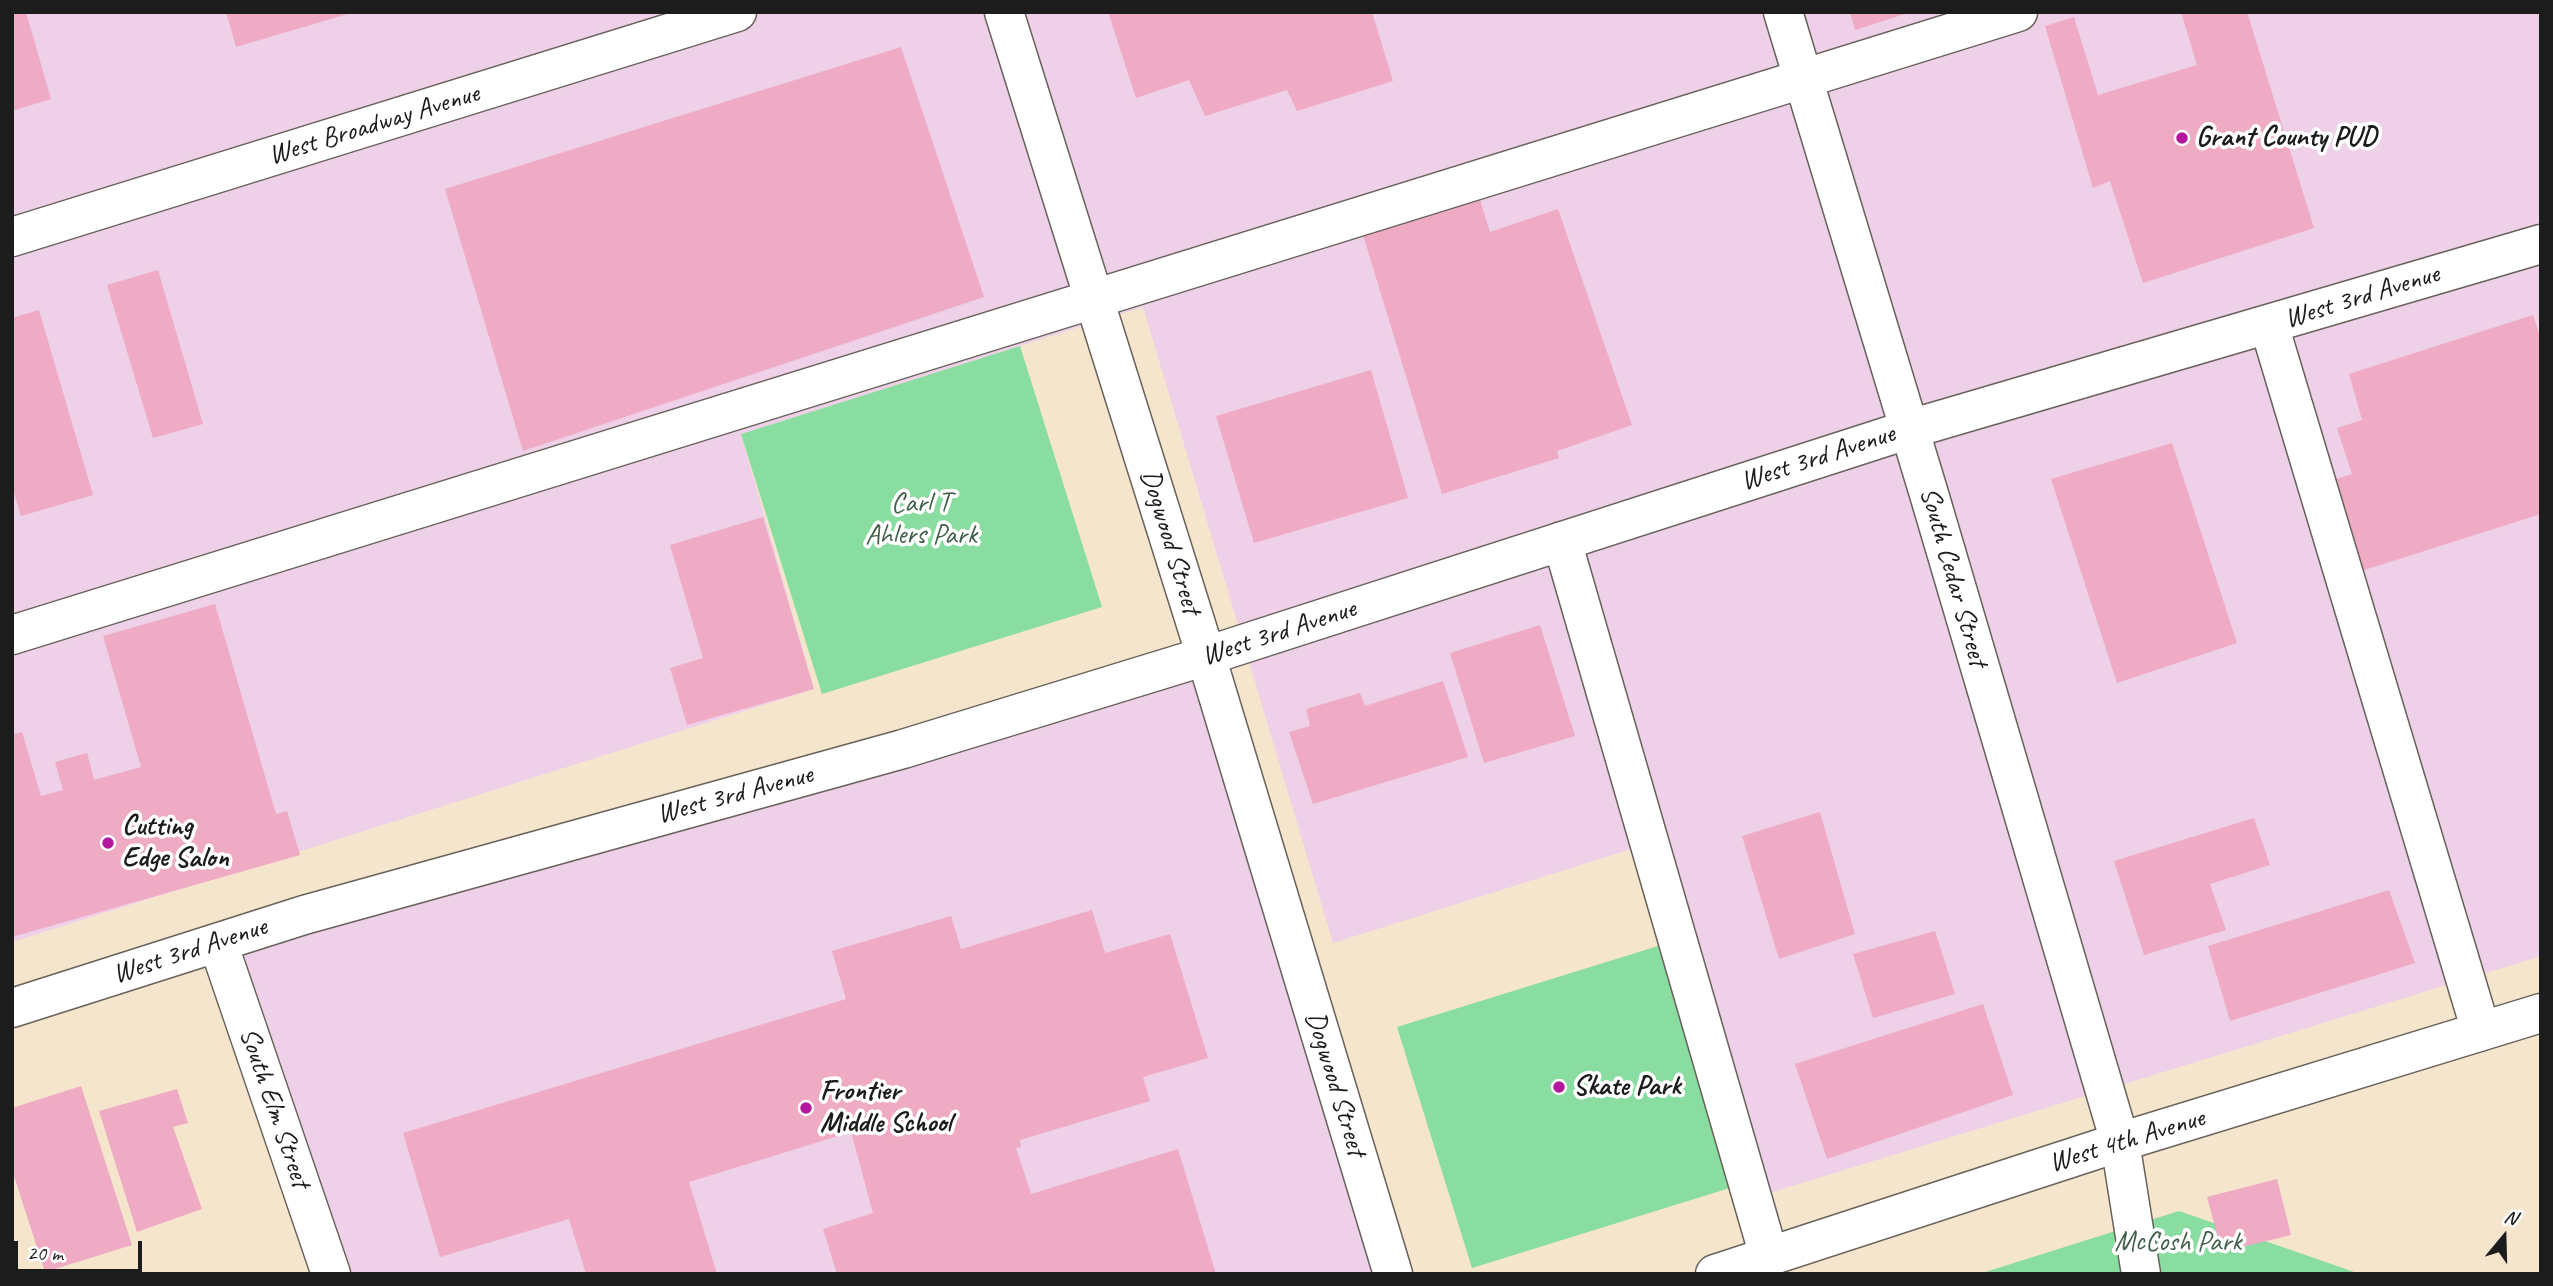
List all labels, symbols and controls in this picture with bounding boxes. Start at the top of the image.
street label: West Broadway Avenue [265,77,483,173]
place label: Grant County PUD [2196,121,2376,155]
marker: Grant County PUD [2174,130,2190,146]
street label: West 3rd Avenue [2281,258,2443,336]
street label: West 3rd Avenue [1737,417,1899,499]
street label: Dogwood Street [1132,466,1208,618]
street label: South Cedar Street [1911,484,1995,670]
park label: Carl T Ahlers Park [865,487,977,553]
street label: West 3rd Avenue [1198,592,1360,674]
street label: West 3rd Avenue [653,758,817,832]
place label: Cutting Edge Salon [122,810,229,876]
marker: Cutting Edge Salon [100,835,116,851]
street label: West 3rd Avenue [109,910,271,992]
street label: Dogwood Street [1297,1008,1373,1160]
street label: South Elm Street [231,1024,317,1192]
place label: Skate Park [1573,1070,1681,1104]
place label: Frontier Middle School [820,1075,952,1141]
marker: Skate Park [1551,1079,1567,1095]
marker: Frontier Middle School [798,1100,814,1116]
street label: West 4th Avenue [2045,1101,2209,1181]
north arrow [2469,1202,2539,1272]
text: N [2501,1204,2520,1230]
scale bar [18,1226,145,1270]
park label: McCosh Park [2115,1226,2241,1260]
text: 20 m [27,1240,63,1266]

